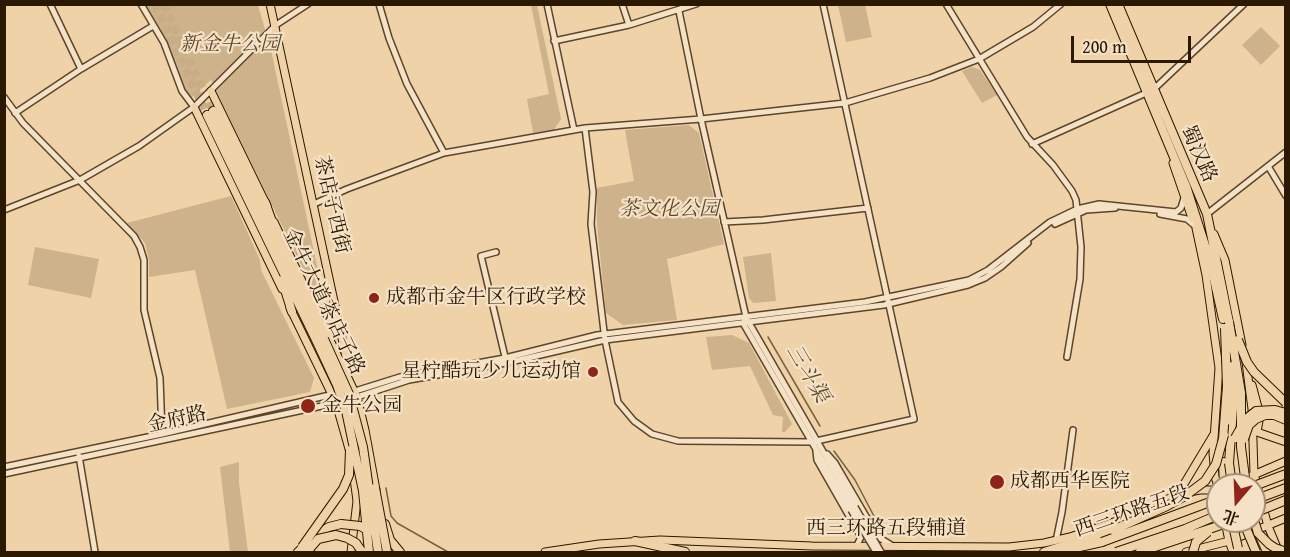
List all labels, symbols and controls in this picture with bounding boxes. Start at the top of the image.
scale bar [1074,24,1194,62]
park label: 新金牛公园 [180,33,280,57]
text: 200 m [1082,33,1127,60]
street label: 蜀汉路 [1175,122,1221,186]
street label: 茶店子西街 [308,154,354,256]
park label: 茶文化公园 [619,198,719,222]
street label: 金牛大道茶店子路 [277,225,369,379]
place label: 成都市金牛区行政学校 [386,286,586,310]
marker: 成都市金牛区行政学校 [367,291,381,305]
water label: 三斗渠 [780,340,834,408]
place label: 星柠酷玩少儿运动馆 [401,360,581,384]
marker: 星柠酷玩少儿运动馆 [586,365,600,379]
place label: 金牛公园 [322,394,402,418]
marker: 金牛公园 [299,397,317,415]
street label: 金府路 [145,402,209,438]
place label: 成都西华医院 [1010,470,1130,494]
marker: 成都西华医院 [988,473,1006,491]
north arrow [1206,473,1266,533]
street label: 西三环路五段 [1071,481,1193,543]
text: 北 [1219,504,1242,532]
street label: 西三环路五段辅道 [806,517,966,541]

